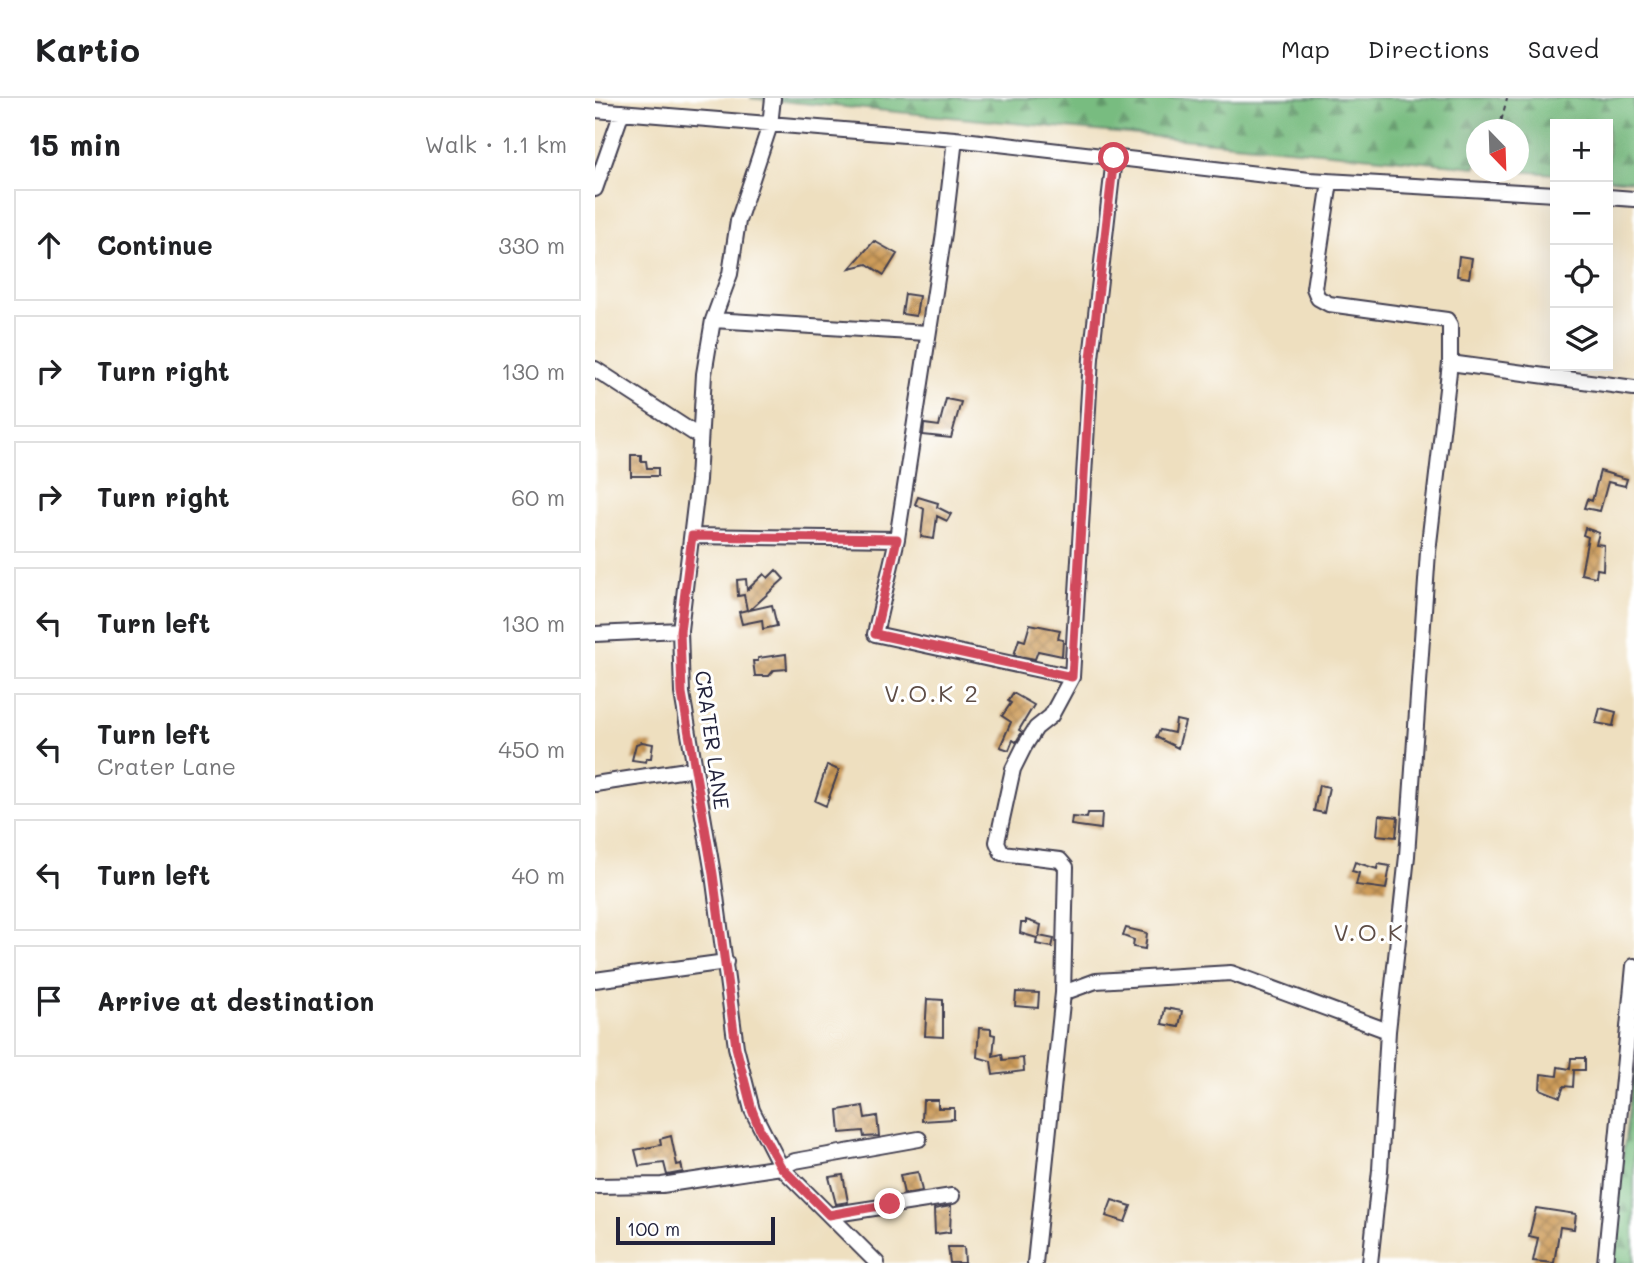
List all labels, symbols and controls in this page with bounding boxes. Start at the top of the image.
text: Kartio [35,27,140,70]
text: Map [1281,33,1330,64]
text: Directions [1368,33,1490,64]
text: Saved [1528,33,1599,64]
north arrow [1466,119,1529,182]
map controls [1550,119,1613,371]
button: + [1550,119,1613,182]
text: 15 min [28,124,121,164]
text: Walk · 1.1 km [424,129,567,159]
route start [1098,142,1129,173]
button: − [1550,182,1613,245]
icon: ahead [30,226,68,264]
text: Continue [97,228,213,262]
text: 330 m [498,230,565,260]
button: locate [1550,245,1613,308]
button: layers [1550,308,1613,371]
icon: right [30,352,68,390]
text: Turn right [97,354,230,388]
text: 130 m [501,356,565,386]
icon: right [30,478,68,516]
text: Turn right [97,480,230,514]
text: 60 m [511,482,565,512]
icon: left [30,604,68,642]
text: Turn left [97,606,210,640]
text: 130 m [501,608,565,638]
street label: CRATER LANE [690,669,736,811]
district label: V.O.K 2 [884,677,980,708]
text: Turn left [97,717,210,751]
icon: left [30,730,68,768]
text: 450 m [498,734,565,764]
text: Crater Lane [97,751,236,781]
icon: left [30,856,68,894]
text: Turn left [97,858,210,892]
text: 40 m [512,860,565,890]
district label: V.O.K [1334,916,1404,947]
icon: arrive [30,982,68,1020]
text: Arrive at destination [97,984,374,1018]
route end [874,1188,905,1219]
scale bar [616,1214,775,1246]
text: 100 m [627,1216,680,1241]

